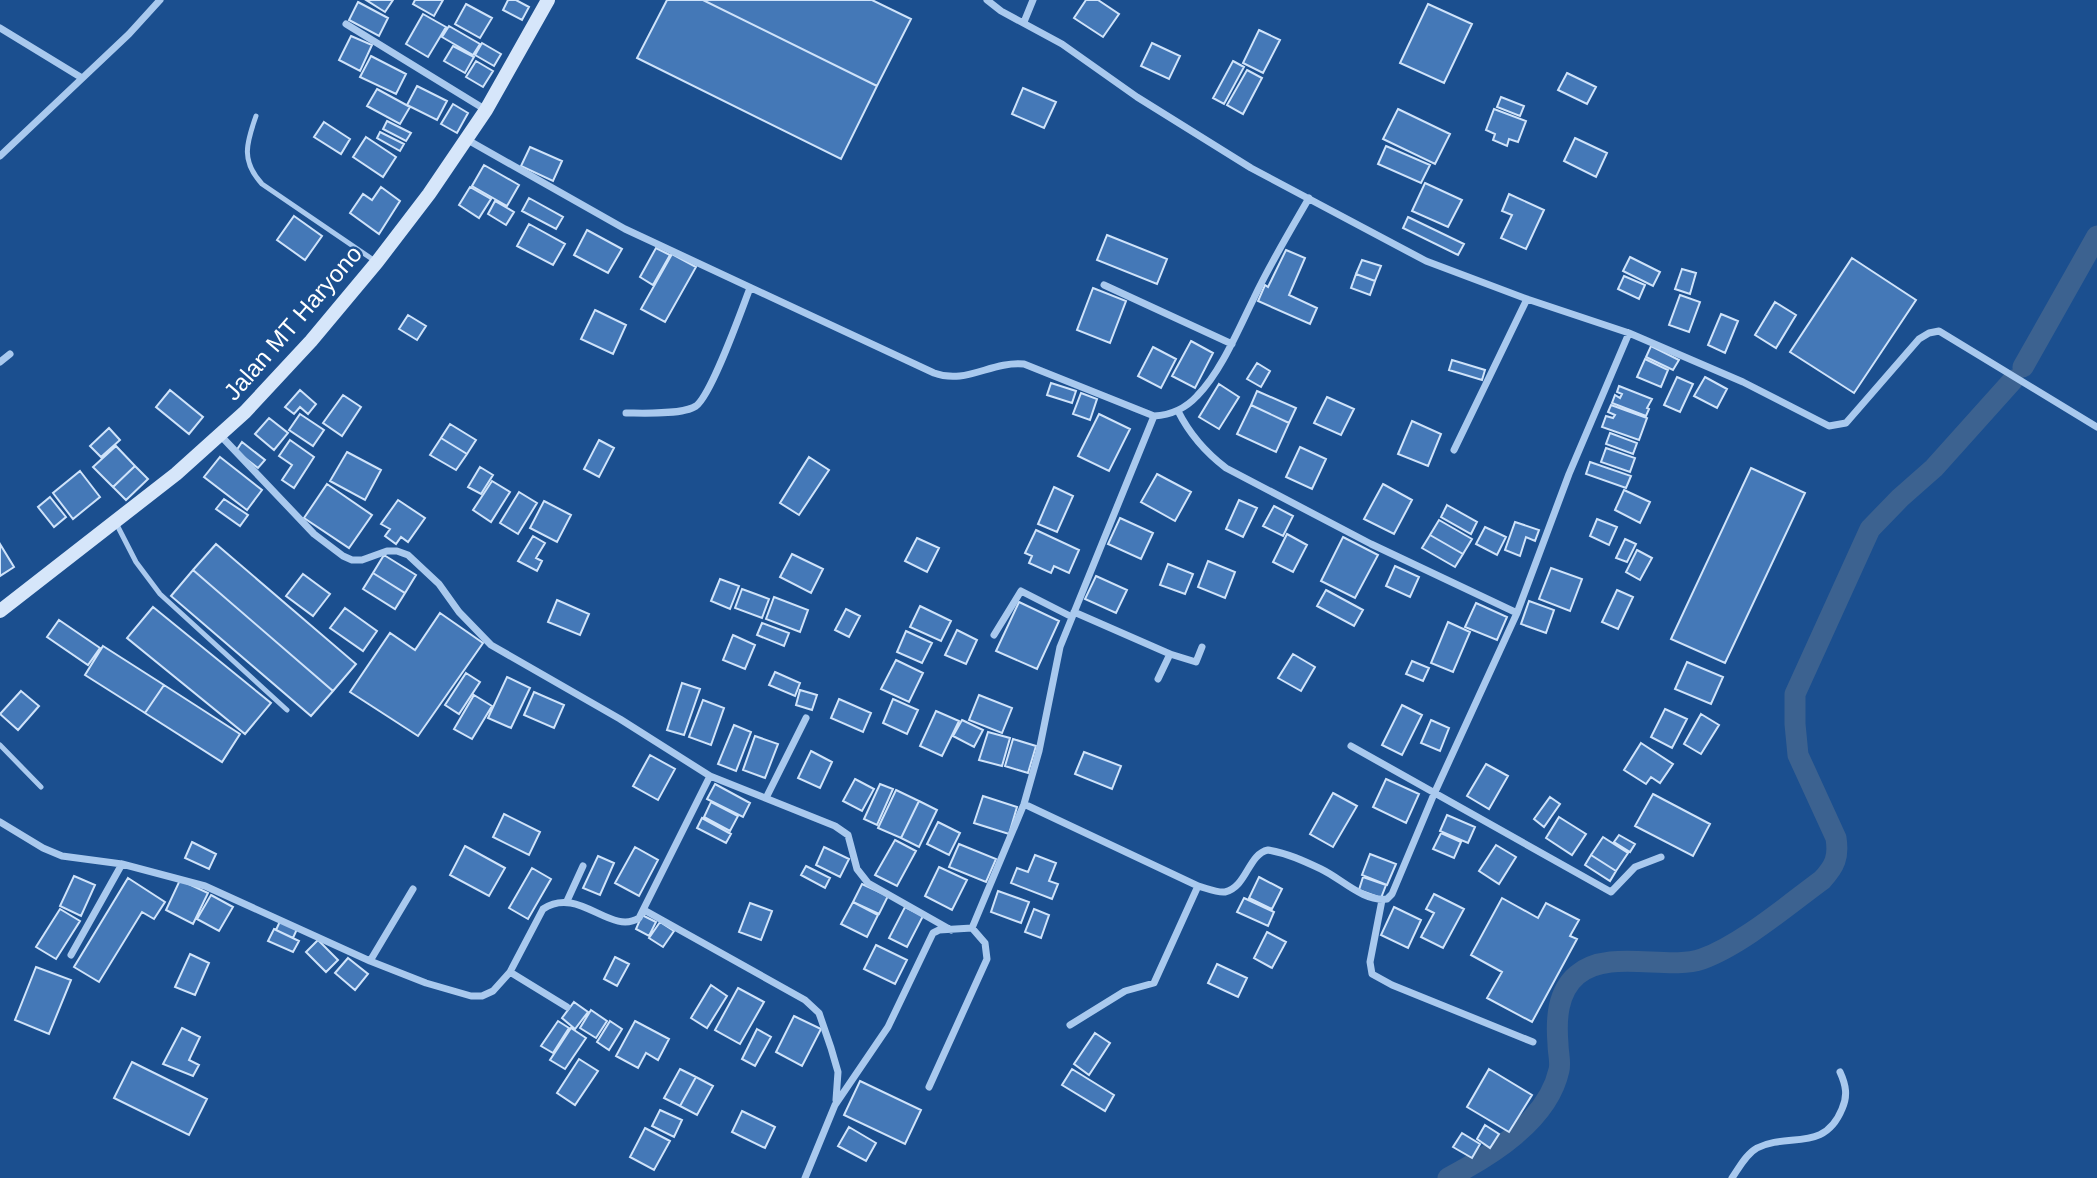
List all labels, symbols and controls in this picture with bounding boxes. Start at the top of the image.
street label: Jalan MT Haryono [218,240,367,405]

